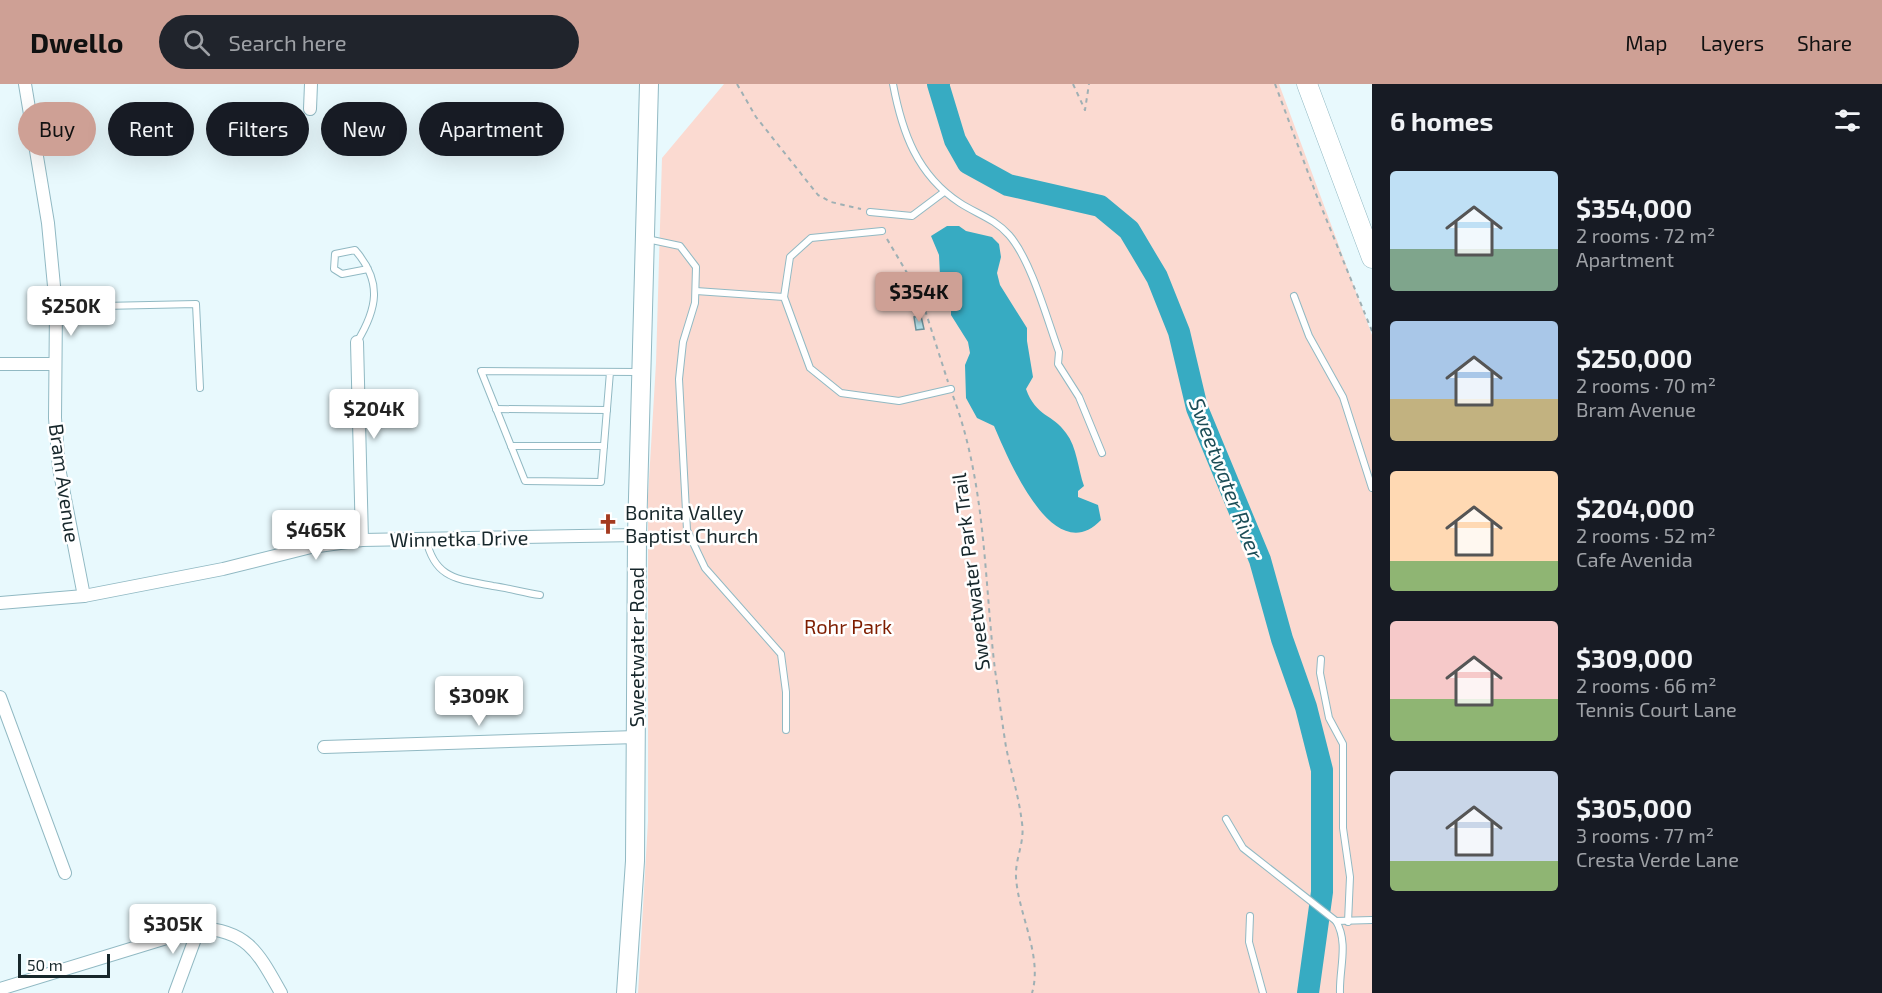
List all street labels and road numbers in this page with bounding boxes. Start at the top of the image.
street label: Bram Avenue [45,422,85,544]
street label: Sweetwater Park Trail [946,472,994,672]
street label: Winnetka Drive [389,525,529,551]
street label: Sweetwater Road [624,567,648,727]

